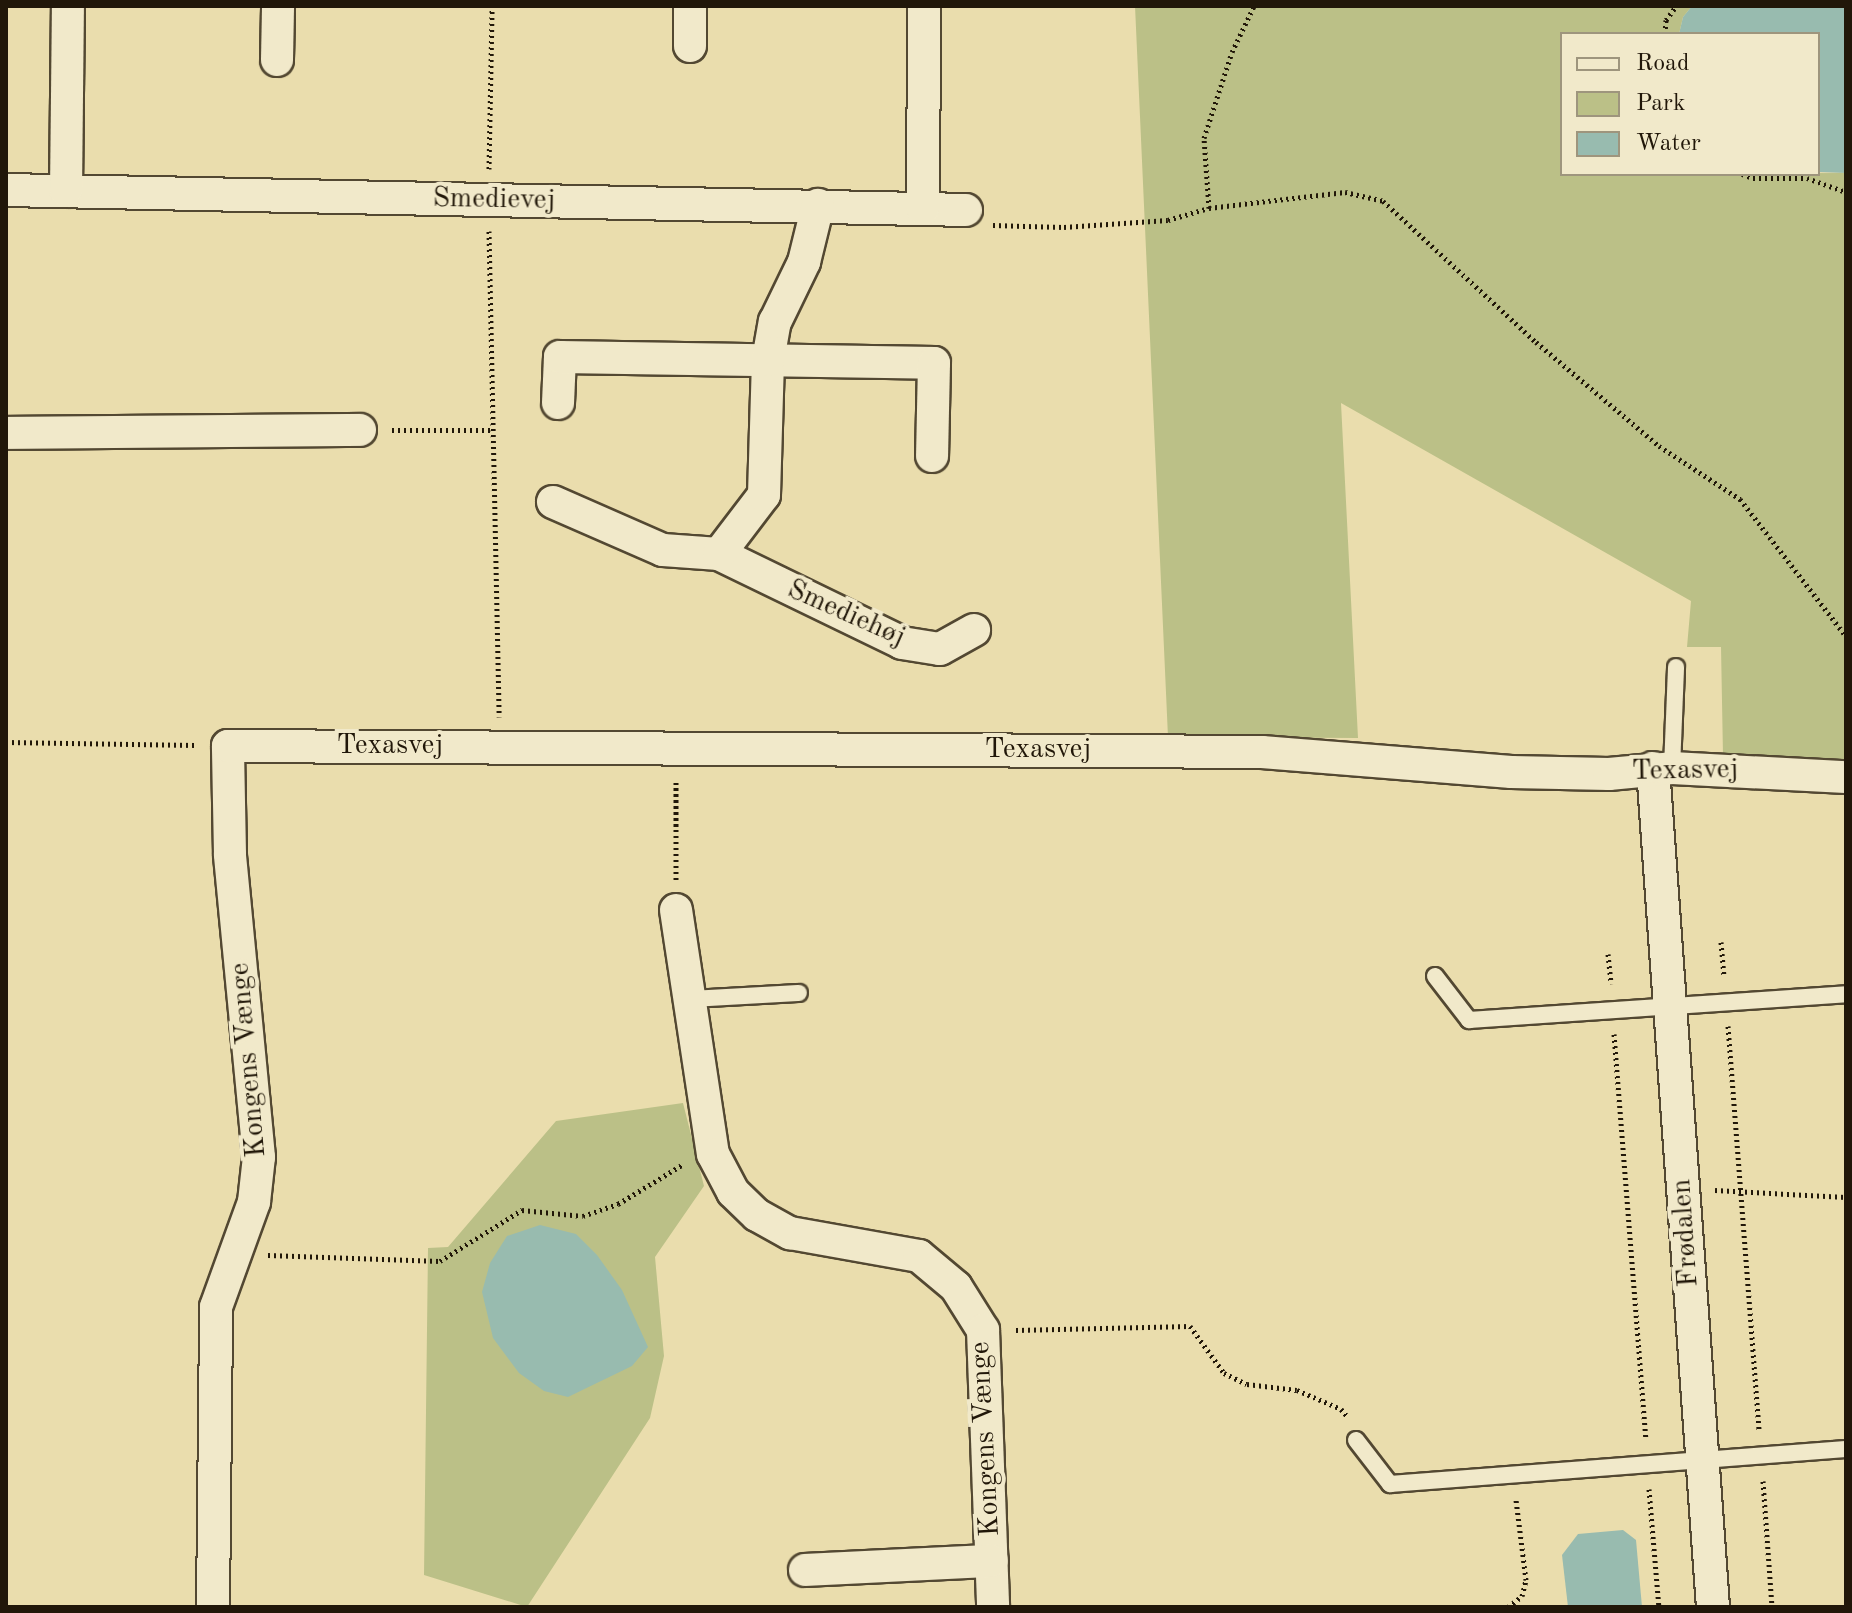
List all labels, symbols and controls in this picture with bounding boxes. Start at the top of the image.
legend [1560,32,1820,176]
text: Road [1636,52,1689,76]
text: Park [1636,92,1685,116]
text: Water [1636,132,1701,156]
street label: Smedievej [432,182,556,218]
street label: Smediehøj [782,573,910,655]
street label: Texasvej [337,729,443,763]
street label: Texasvej [985,733,1091,767]
street label: Texasvej [1631,753,1739,789]
street label: Kongens Vænge [224,961,274,1159]
street label: Frødalen [1665,1178,1707,1288]
street label: Kongens Vænge [964,1341,1008,1537]

